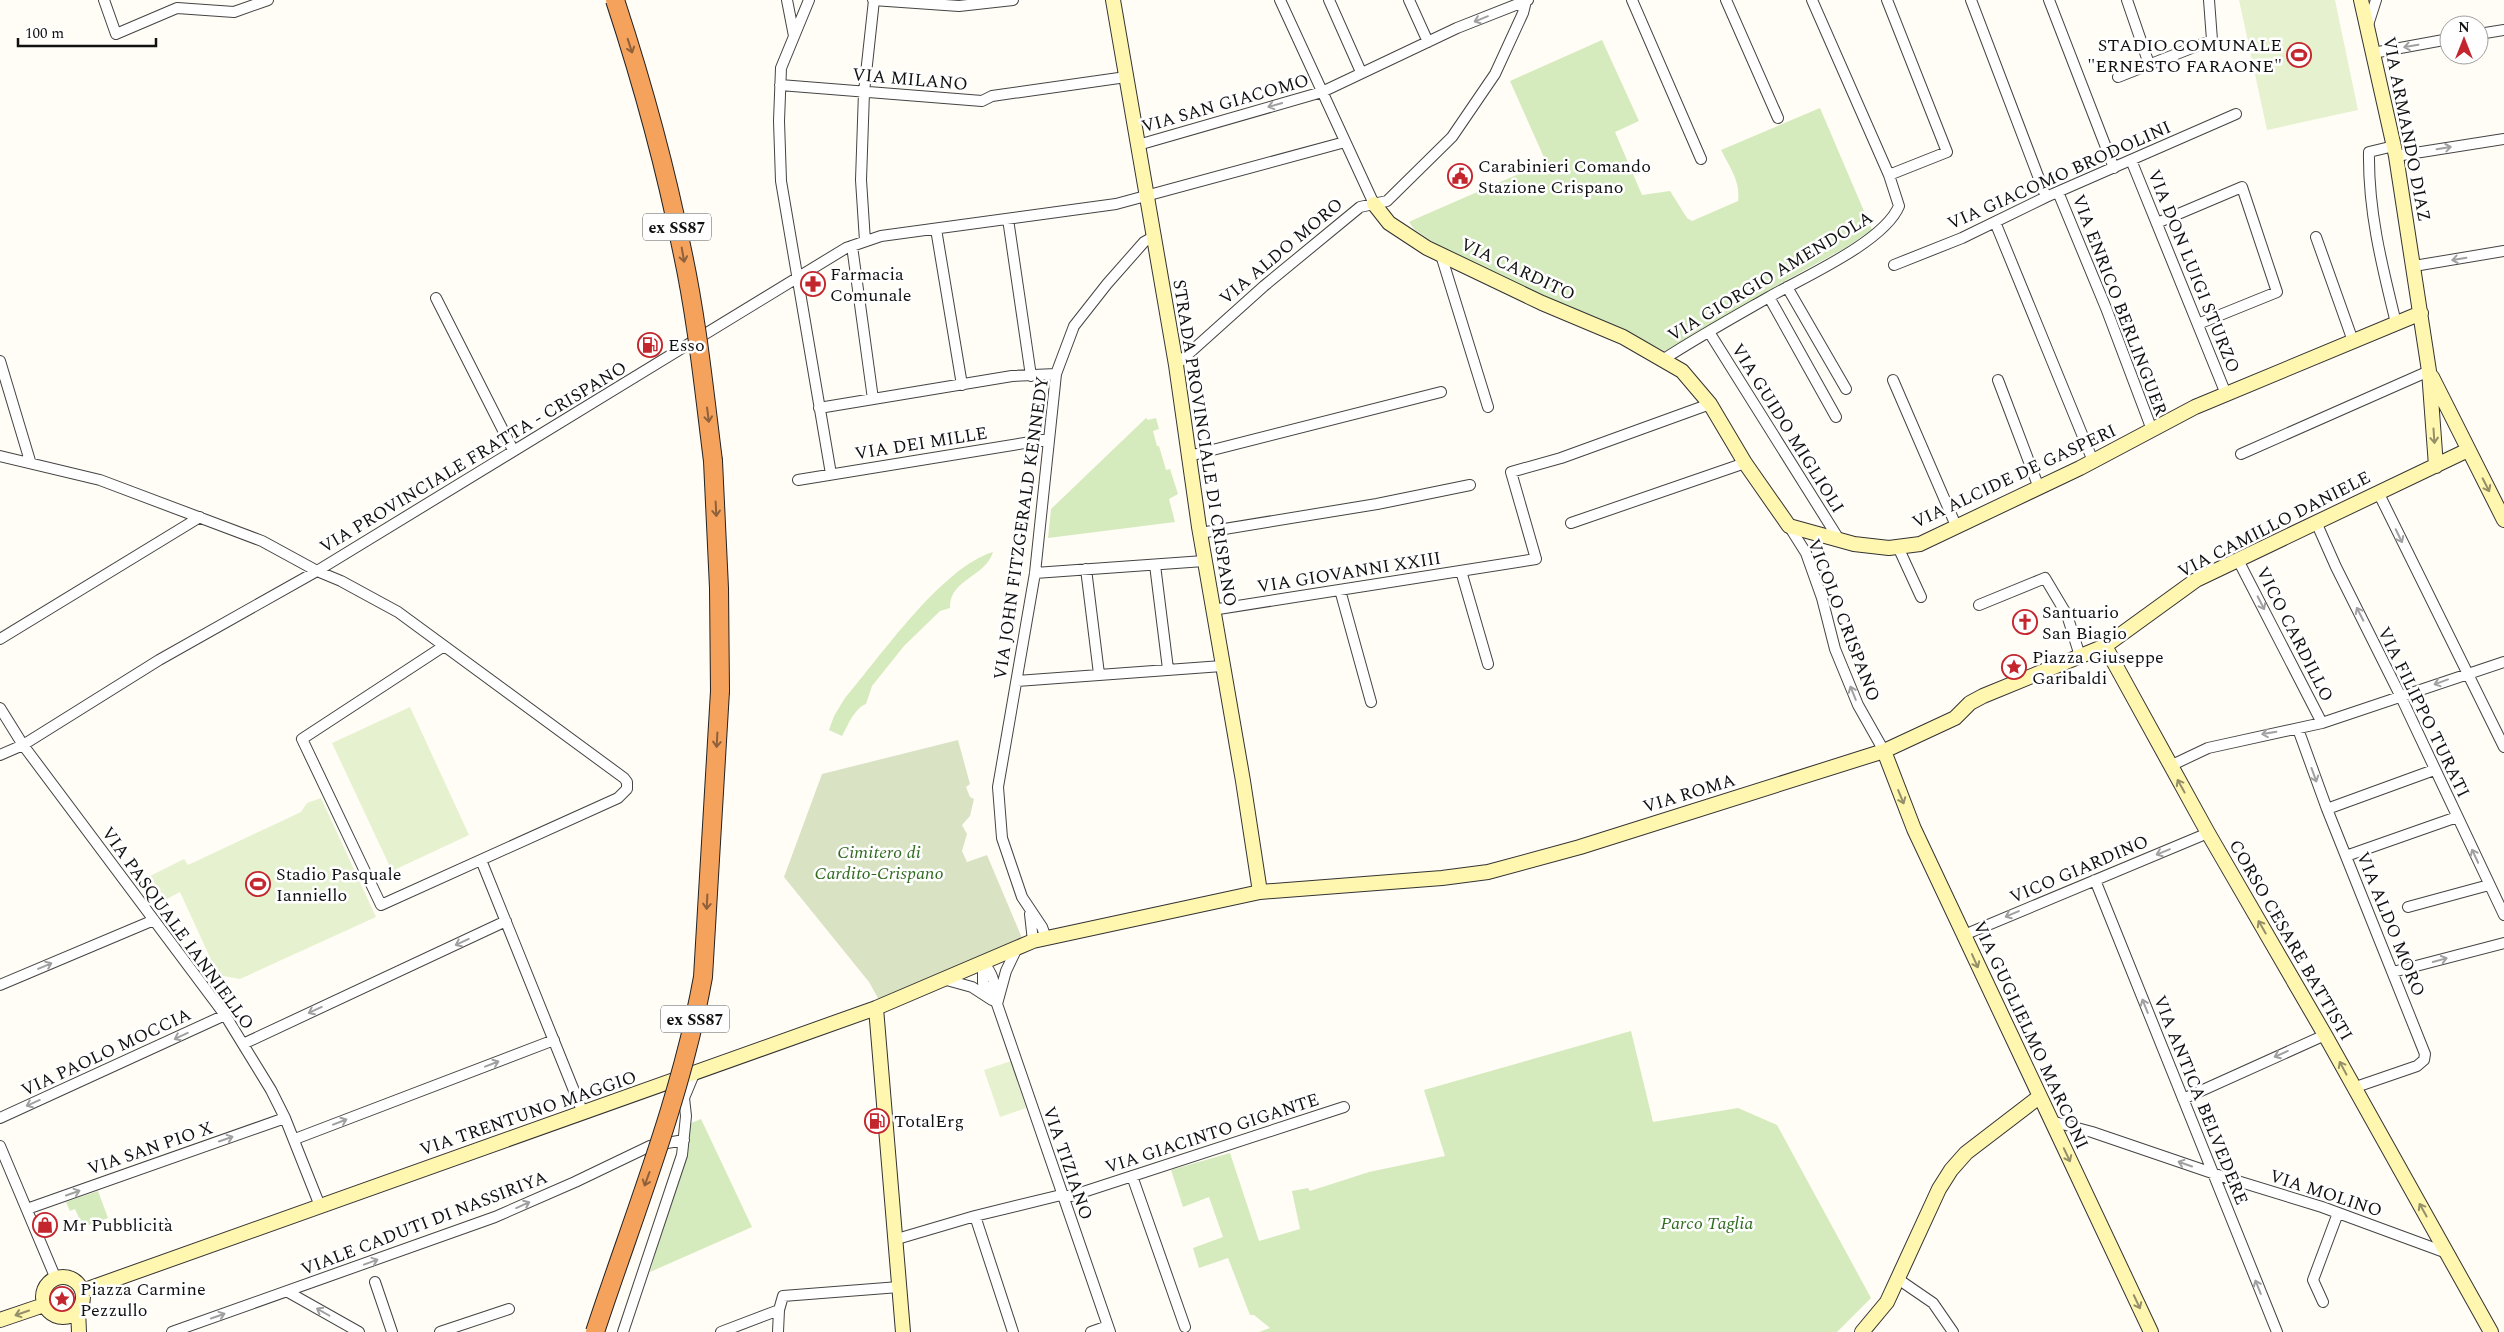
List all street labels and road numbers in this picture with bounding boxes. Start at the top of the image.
street label: VIA ARMANDO DIAZ [2375,34,2438,224]
street label: VIA MILANO [851,61,969,98]
street label: VIA SAN GIACOMO [1138,67,1312,140]
street label: VIA GIACOMO BRODOLINI [1943,114,2175,237]
street label: VIA DON LUIGI STURZO [2140,165,2247,377]
street label: VIA ALDO MORO [1214,191,1349,311]
street label: VIA ENRICO BERLINGUER [2065,191,2174,420]
street label: VIA GIORGIO AMENDOLA [1662,204,1878,349]
road number: ex SS87 [643,213,711,240]
street label: VIA CARDITO [1456,231,1580,308]
street label: STRADA PROVINCIALE DI CRISPANO [1165,277,1244,609]
street label: VIA GUIDO MIGLIOLI [1724,338,1851,518]
street label: VIA PROVINCIALE FRATTA - CRISPANO [314,355,632,560]
street label: VIA JOHN FITZGERALD KENNEDY [987,374,1056,682]
street label: VIA ALCIDE DE GASPERI [1908,417,2121,536]
street label: VIA DEI MILLE [853,420,989,467]
street label: VIA CAMILLO DANIELE [2173,464,2375,585]
street label: VICOLO CRISPANO [1800,535,1887,705]
street label: VIA GIOVANNI XXIII [1255,545,1443,600]
street label: VICO CARDILLO [2249,562,2340,707]
street label: VIA FILIPPO TURATI [2370,622,2477,802]
street label: VIA ROMA [1640,767,1739,820]
street label: VIA PASQUALE IANNIELLO [95,821,261,1035]
street label: VICO GIARDINO [2006,828,2153,911]
street label: CORSO CESARE BATTISTI [2222,835,2359,1046]
street label: VIA ALDO MORO [2349,848,2432,1001]
street label: VIA GUGLIELMO MARCONI [1966,917,2095,1154]
street label: VIA ANTICA BELVEDERE [2146,991,2255,1209]
street label: VIA PAOLO MOCCIA [17,1001,196,1104]
road number: ex SS87 [661,1006,729,1032]
street label: VIA TRENTUNO MAGGIO [416,1064,640,1163]
street label: VIA GIACINTO GIGANTE [1102,1086,1323,1181]
street label: VIA TIZIANO [1035,1103,1100,1224]
street label: VIA SAN PIO X [84,1114,216,1183]
street label: VIA MOLINO [2266,1163,2386,1224]
street label: VIALE CADUTI DI NASSIRIYA [297,1164,551,1283]

